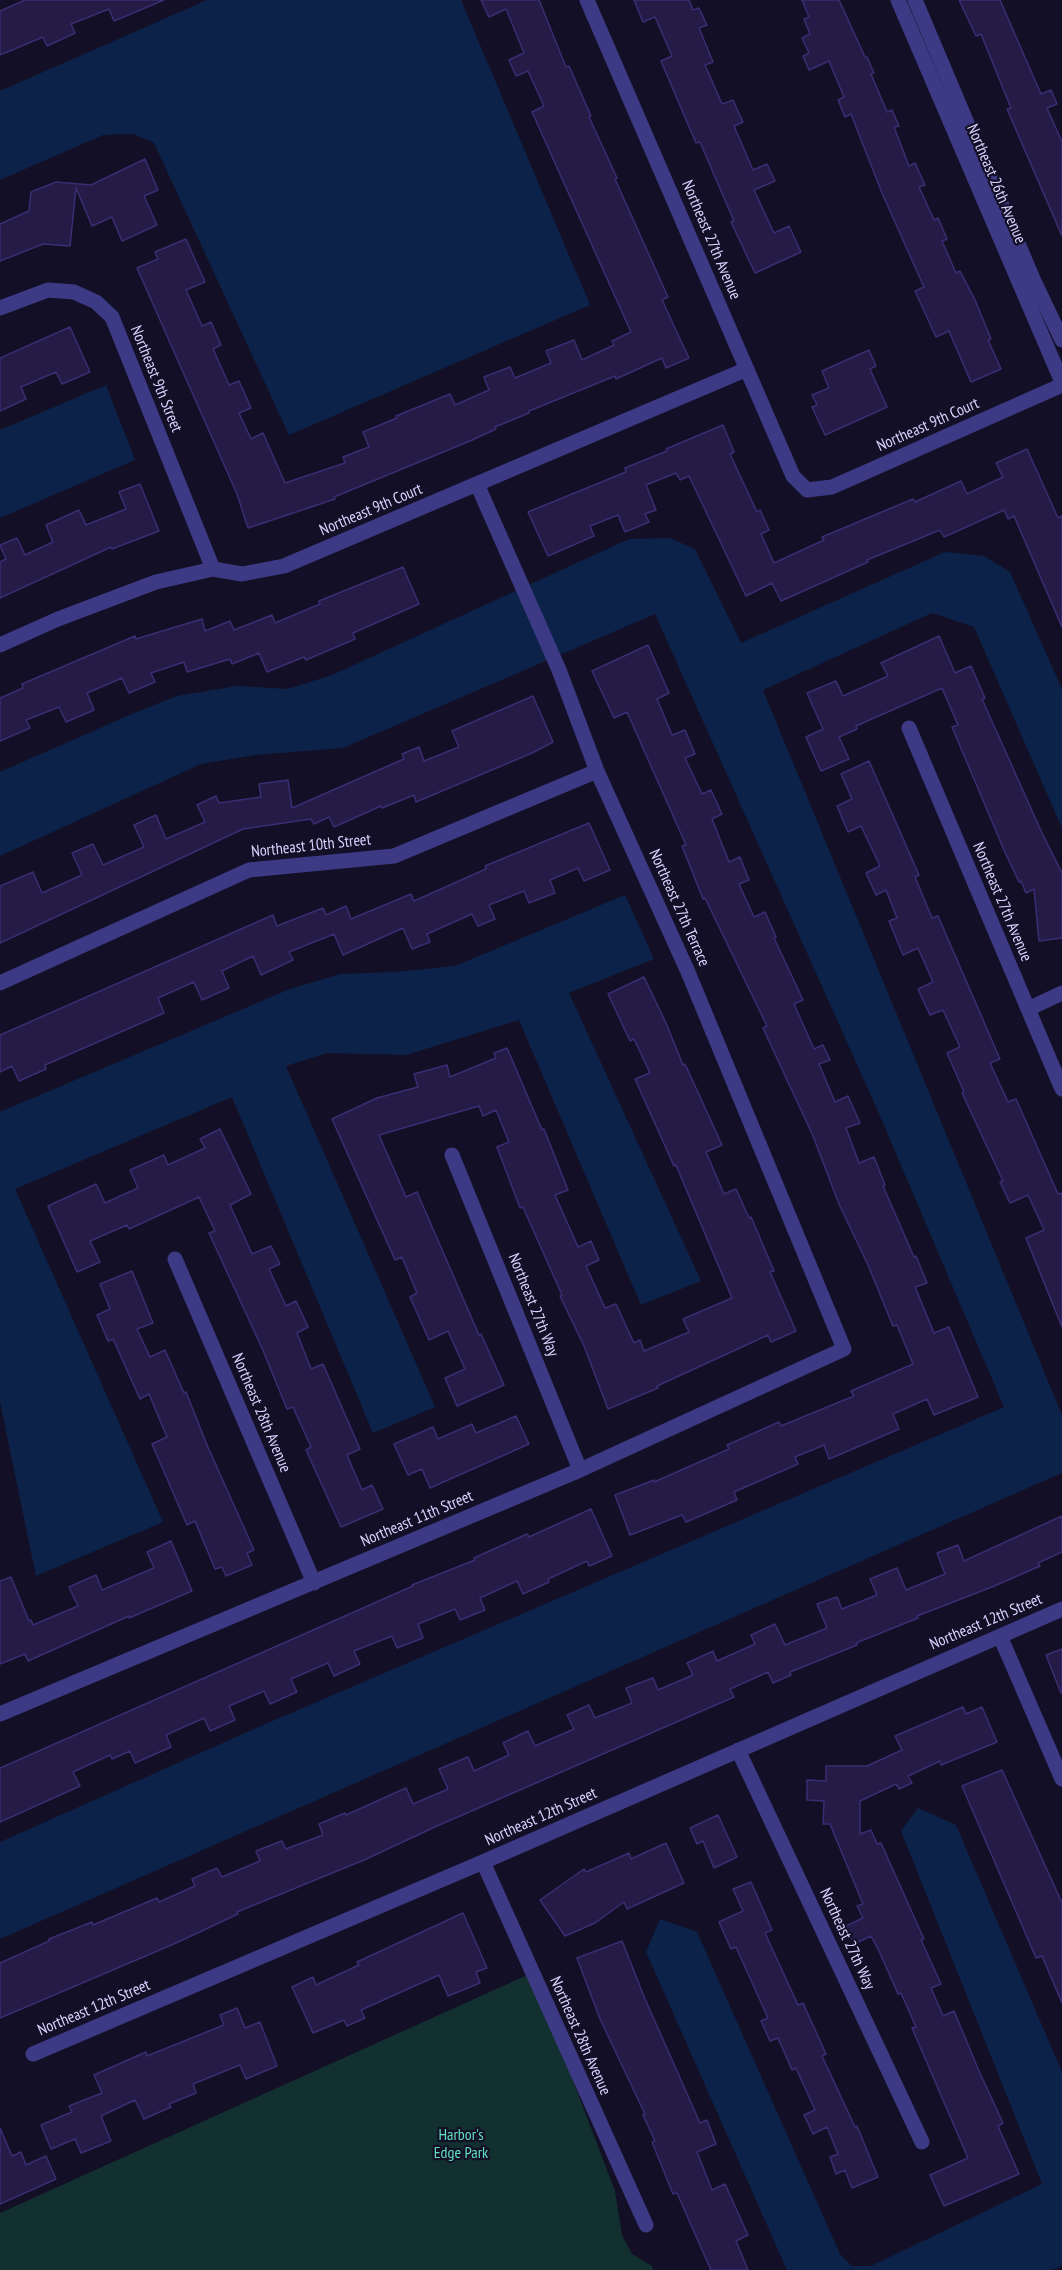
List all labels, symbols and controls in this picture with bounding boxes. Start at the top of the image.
street label: Northeast 26th Avenue [962,122,1030,246]
street label: Northeast 27th Avenue [677,178,745,302]
street label: Northeast 9th Street [126,323,186,435]
street label: Northeast 9th Court [874,394,982,456]
street label: Northeast 9th Court [317,480,425,540]
street label: Northeast 10th Street [250,830,372,862]
street label: Northeast 27th Avenue [968,840,1036,964]
street label: Northeast 27th Terrace [645,846,713,970]
street label: Northeast 27th Way [504,1251,562,1359]
street label: Northeast 28th Avenue [227,1351,295,1475]
street label: Northeast 11th Street [358,1487,476,1551]
street label: Northeast 12th Street [927,1590,1045,1654]
street label: Northeast 12th Street [482,1784,600,1850]
street label: Northeast 27th Way [815,1885,879,1993]
street label: Northeast 28th Avenue [545,1974,615,2098]
street label: Northeast 12th Street [35,1976,153,2040]
park label: Harbor's Edge Park [434,2125,488,2163]

